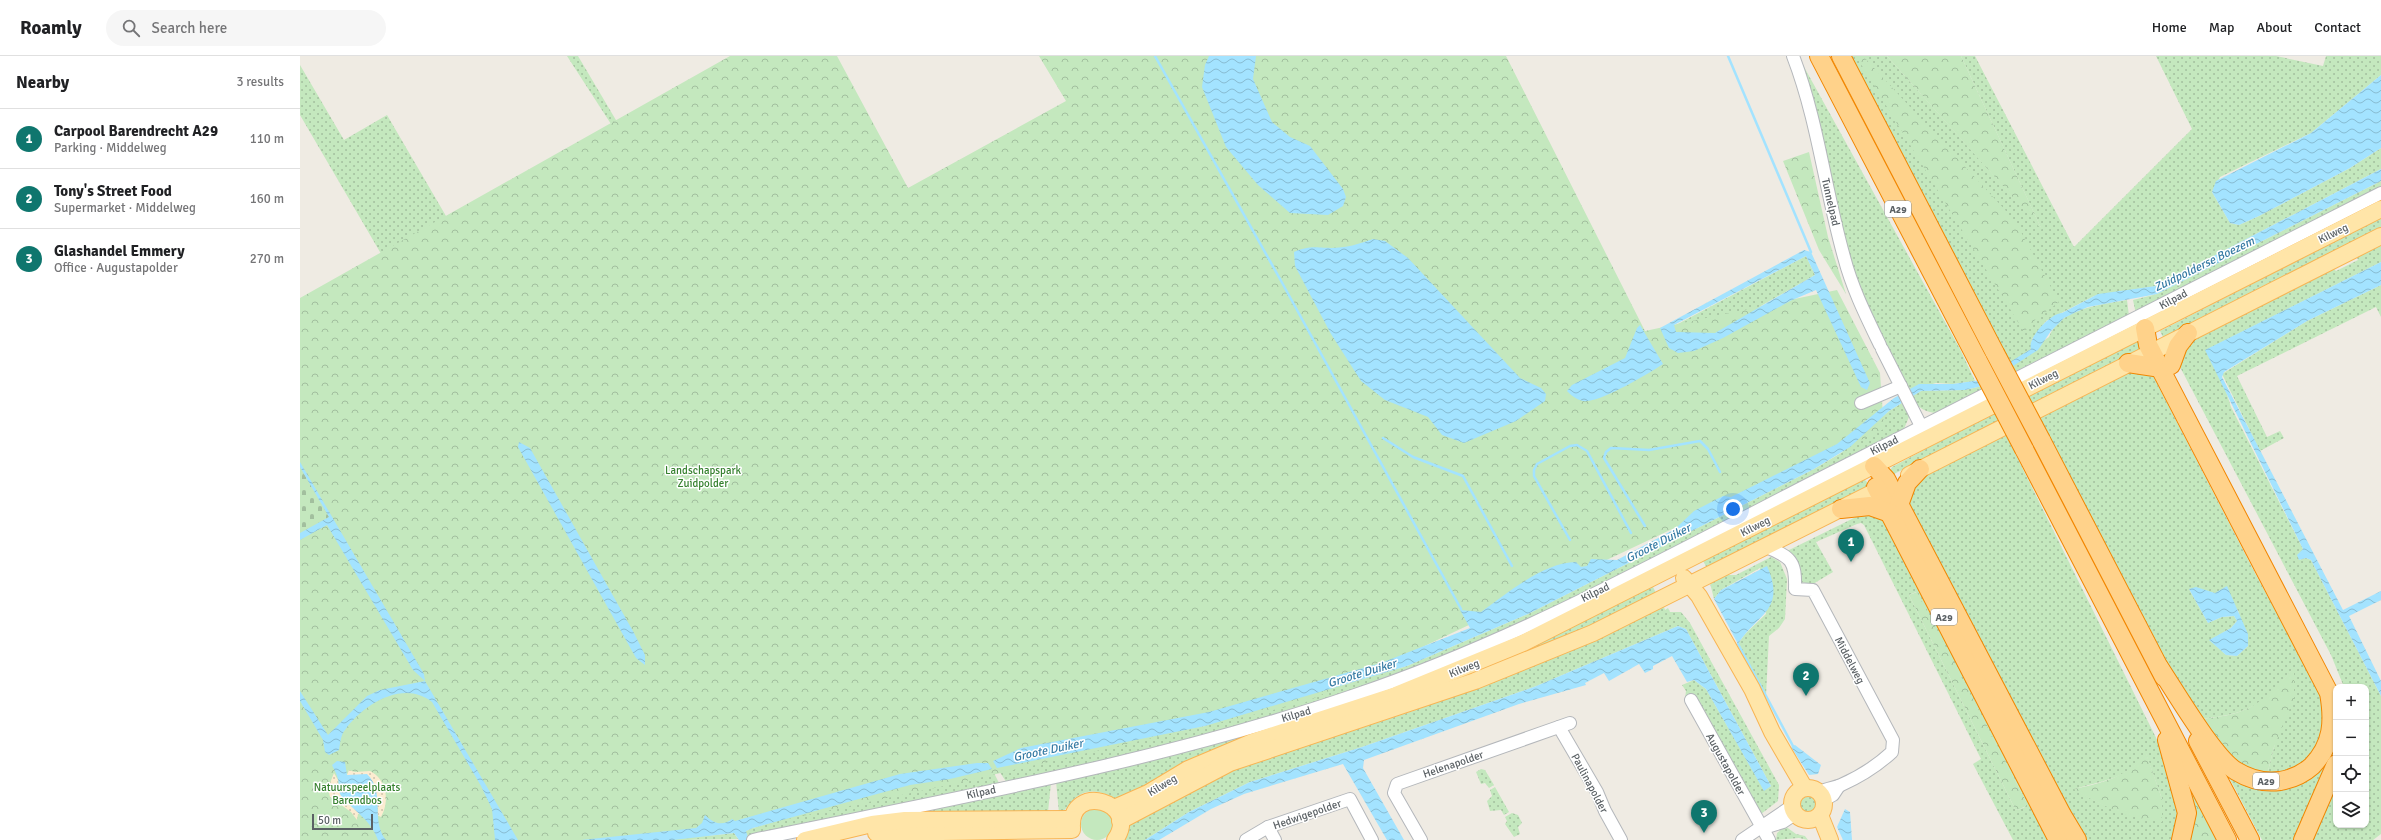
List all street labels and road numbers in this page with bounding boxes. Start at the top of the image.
street label: Tunnelpad [1819,177,1842,227]
road number: A29 [1885,201,1911,217]
street label: Kilweg [2316,221,2351,246]
street label: Kilpad [2157,287,2190,312]
street label: Kilweg [2026,366,2061,392]
street label: Kilpad [1868,433,1901,458]
street label: Kilweg [1738,513,1773,539]
street label: Kilpad [1579,580,1612,605]
road number: A29 [1931,609,1957,625]
street label: Middelweg [1832,635,1867,686]
street label: Kilweg [1447,656,1482,680]
street label: Kilpad [1280,704,1313,725]
street label: Augustapolder [1703,731,1748,797]
street label: Helenapolder [1421,748,1485,781]
street label: Paulinapolder [1568,751,1611,815]
street label: Kilweg [1145,772,1179,799]
road number: A29 [2253,773,2279,789]
street label: Kilpad [965,783,997,802]
street label: Hedwigepolder [1271,797,1343,832]

